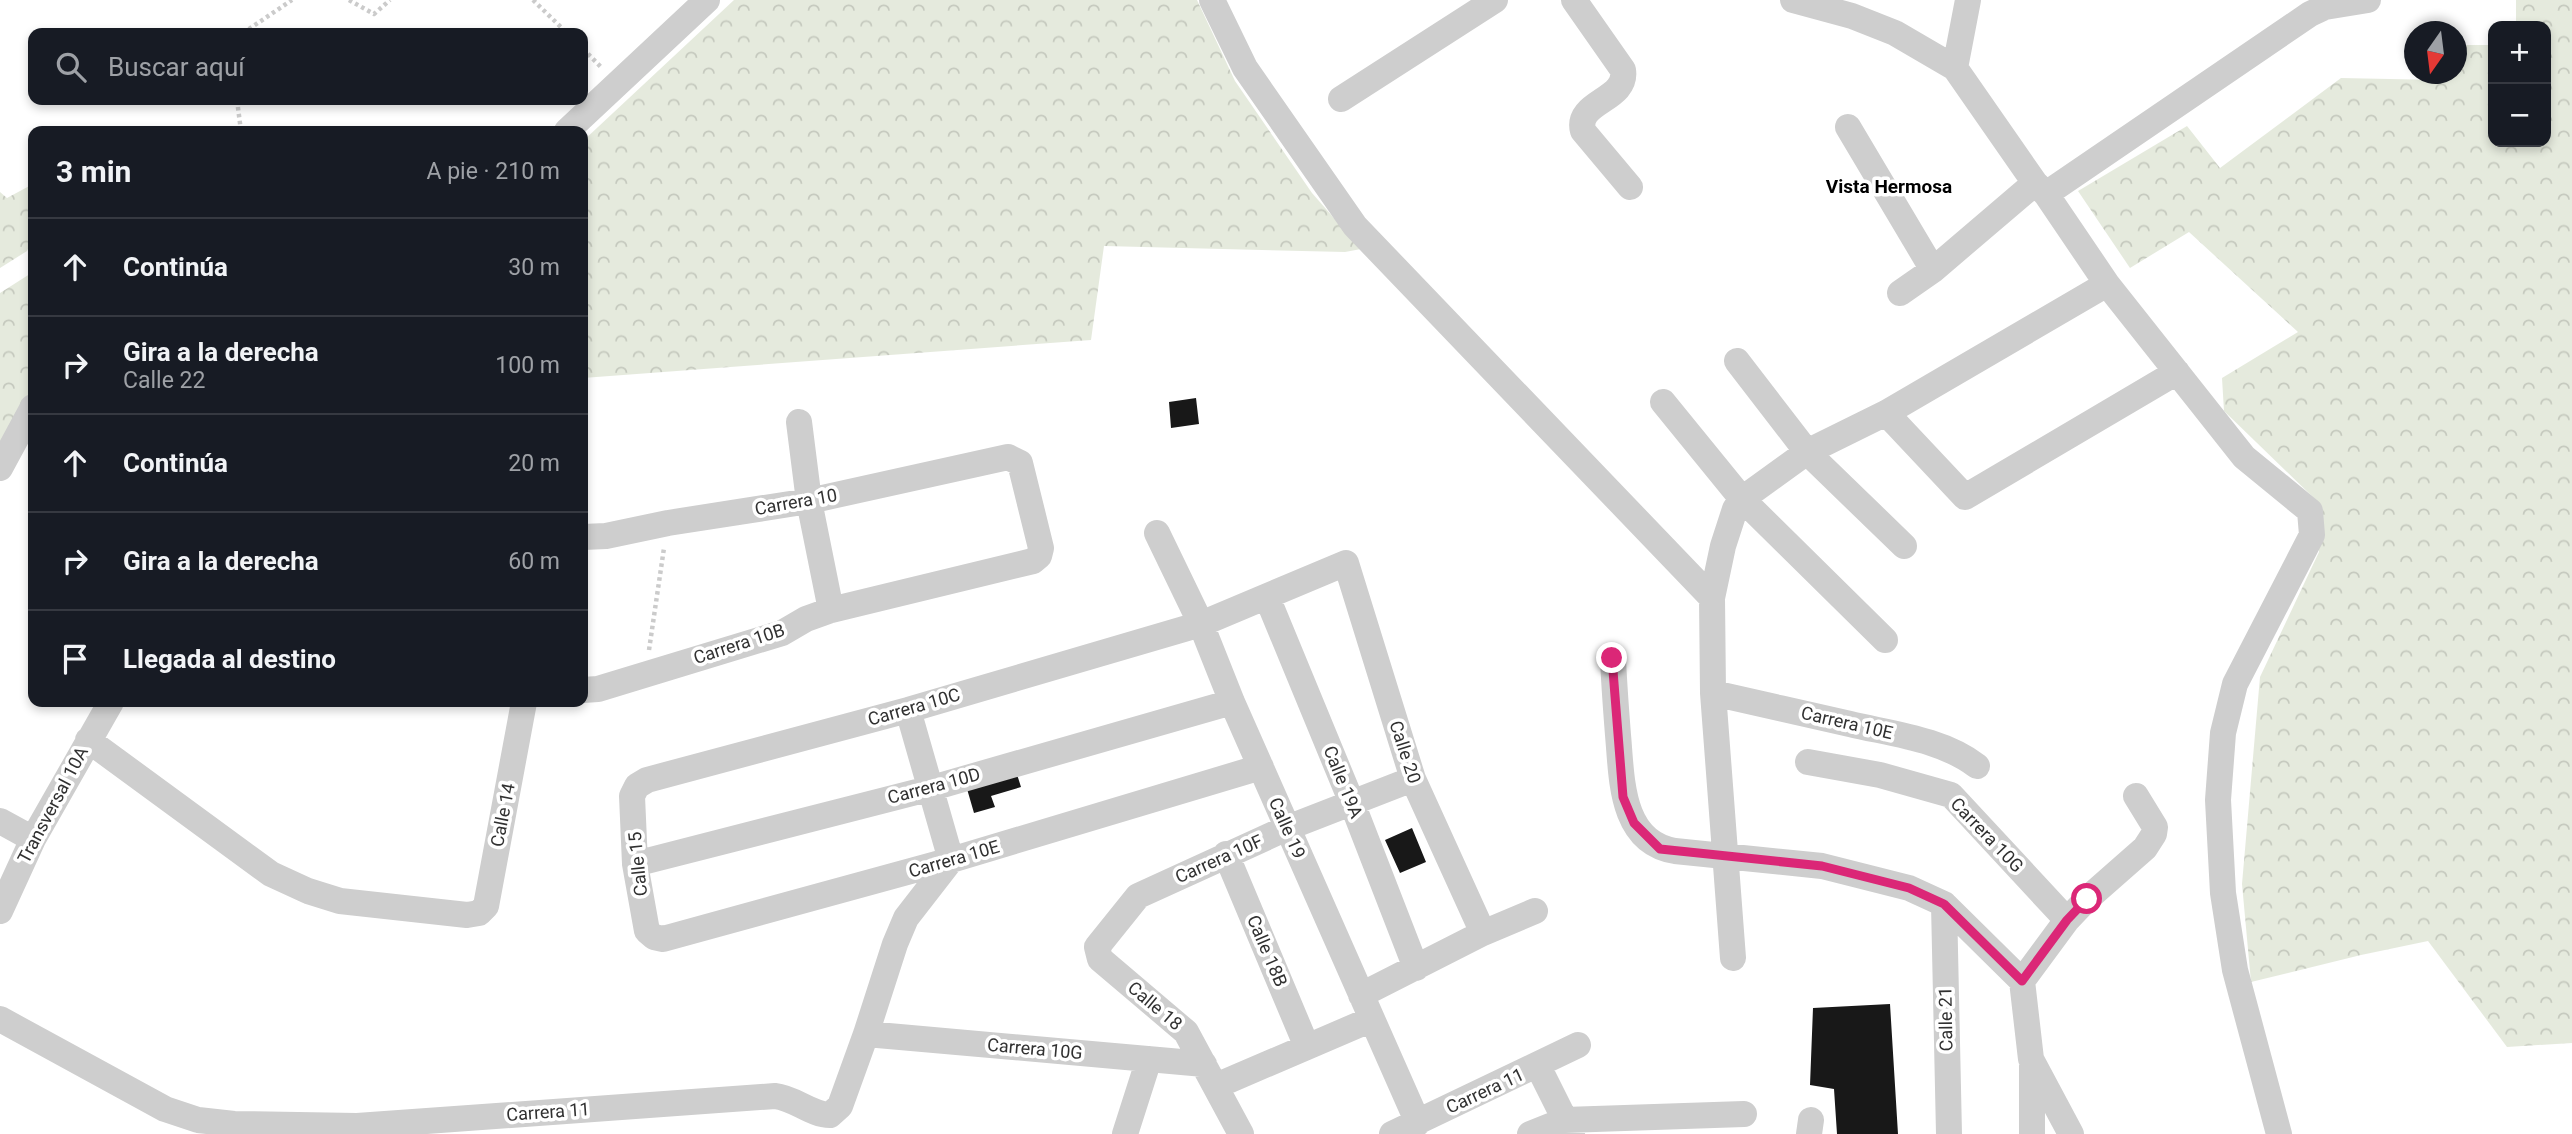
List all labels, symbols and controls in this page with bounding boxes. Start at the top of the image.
north arrow [2404,21,2467,84]
map controls [2488,21,2551,147]
button: + [2488,21,2551,84]
search box [28,28,588,105]
icon: search [52,48,90,86]
text: Buscar aquí [108,52,245,82]
button: − [2488,84,2551,147]
text: 3 min [56,154,131,189]
text: A pie · 210 m [427,158,560,185]
district label: Vista Hermosa [1826,175,1952,198]
icon: ahead [56,248,94,286]
text: Continúa [123,252,228,282]
text: 30 m [508,254,560,281]
text: Gira a la derecha [123,337,319,367]
icon: right [56,346,94,384]
text: 100 m [495,352,560,379]
text: Calle 22 [123,367,205,394]
icon: ahead [56,444,94,482]
text: Continúa [123,448,228,478]
text: 20 m [508,450,560,477]
street label: Carrera 10 [753,484,839,519]
icon: right [56,542,94,580]
text: Gira a la derecha [123,546,319,576]
text: 60 m [508,548,560,575]
street label: Carrera 10B [691,619,787,668]
icon: arrive [56,640,94,678]
route end [1596,642,1627,673]
text: Llegada al destino [123,644,336,674]
street label: Carrera 10C [865,683,962,730]
street label: Carrera 10E [1799,702,1895,743]
street label: Calle 20 [1386,718,1425,786]
street label: Transversal 10A [13,743,92,867]
street label: Calle 19A [1319,743,1368,821]
street label: Carrera 10D [885,763,983,808]
street label: Calle 14 [486,781,519,849]
street label: Carrera 10G [1947,793,2028,876]
street label: Calle 19 [1265,794,1310,862]
street label: Carrera 10F [1172,830,1266,887]
street label: Calle 15 [624,831,651,897]
street label: Carrera 10E [906,836,1002,882]
route start [2071,883,2102,914]
street label: Calle 18B [1243,912,1292,990]
street label: Calle 18 [1124,977,1187,1034]
street label: Calle 21 [1934,987,1957,1051]
street label: Carrera 10G [987,1034,1084,1063]
street label: Carrera 11 [1443,1063,1527,1118]
street label: Carrera 11 [506,1098,590,1125]

